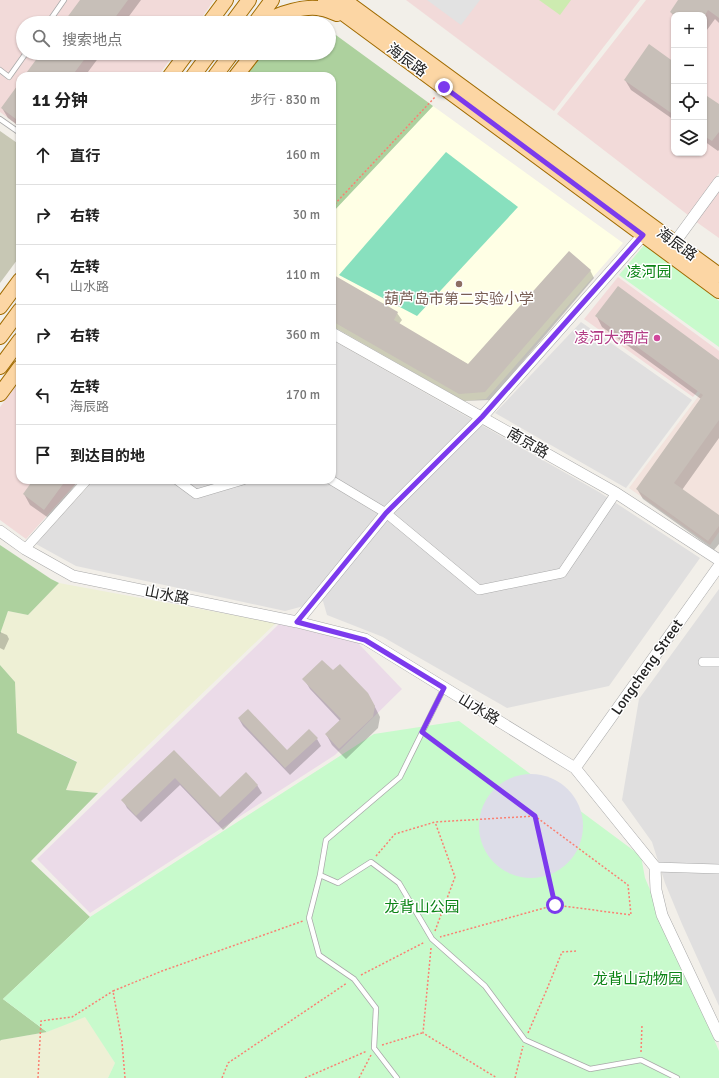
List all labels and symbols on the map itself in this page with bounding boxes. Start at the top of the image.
street label: 海辰路 [384,39,430,81]
route end [435,78,453,96]
street label: 海辰路 [654,223,700,265]
park label: 凌河园 [626,263,672,281]
marker: 葫芦岛市第二实验小学 [454,279,464,289]
place label: 葫芦岛市第二实验小学 [384,290,534,308]
place label: 凌河大酒店 [574,329,649,347]
marker: 凌河大酒店 [652,333,662,343]
street label: 南京路 [504,424,552,462]
street label: 山水路 [143,582,191,608]
street label: Longcheng Street [607,616,687,718]
street label: 山水路 [455,690,503,728]
route start [546,896,564,914]
park label: 龙背山公园 [384,898,460,916]
park label: 龙背山动物园 [593,970,683,988]

